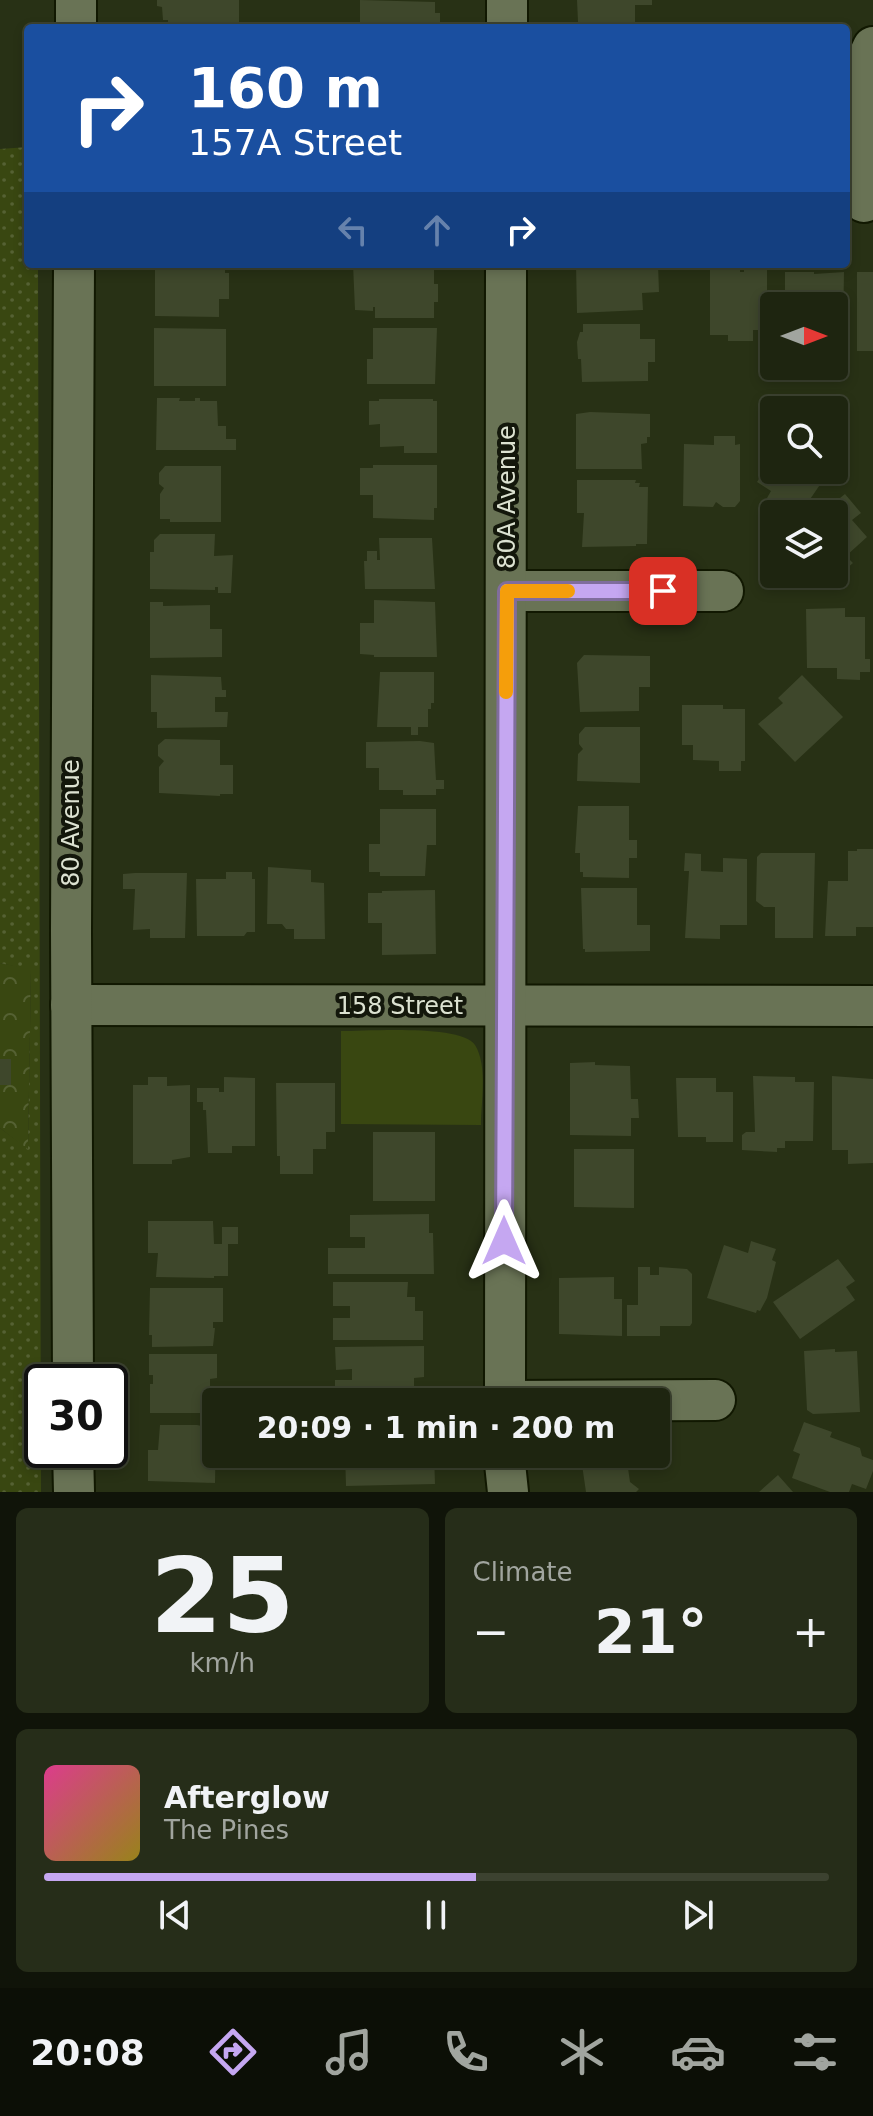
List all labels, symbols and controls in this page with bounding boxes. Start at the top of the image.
text: 160 m [188,55,383,120]
icon: right [56,56,160,160]
text: 157A Street [188,122,402,163]
icon: left [331,208,375,252]
icon: ahead [415,208,459,252]
icon: right [499,208,543,252]
north arrow [760,292,848,380]
map controls [760,292,848,588]
button: search [760,396,848,484]
street label: 80A Avenue [493,425,521,569]
button: layers [760,500,848,588]
pin [629,557,697,625]
icon: arrive [641,569,685,613]
street label: 80 Avenue [57,759,85,887]
street label: 158 Street [337,992,463,1020]
position arrow [462,1199,546,1283]
speed limit sign: 30 [24,1364,128,1468]
text: 20:09 · 1 min · 200 m [257,1410,615,1445]
text: 25 [150,1535,295,1657]
text: Climate [473,1557,573,1587]
text: 21° [594,1597,708,1667]
text: − [473,1606,509,1657]
text: + [792,1606,829,1657]
text: km/h [189,1648,255,1678]
text: Afterglow [164,1780,330,1815]
text: The Pines [164,1815,289,1845]
icon: previous [153,1893,197,1937]
icon: pause [414,1893,458,1937]
icon: next [676,1893,720,1937]
icon: directions [205,2024,261,2080]
icon: music [321,2024,377,2080]
icon: phone [438,2024,494,2080]
icon: climate [554,2024,610,2080]
icon: car [670,2024,726,2080]
icon: filters [787,2024,843,2080]
text: 20:08 [30,2032,145,2073]

